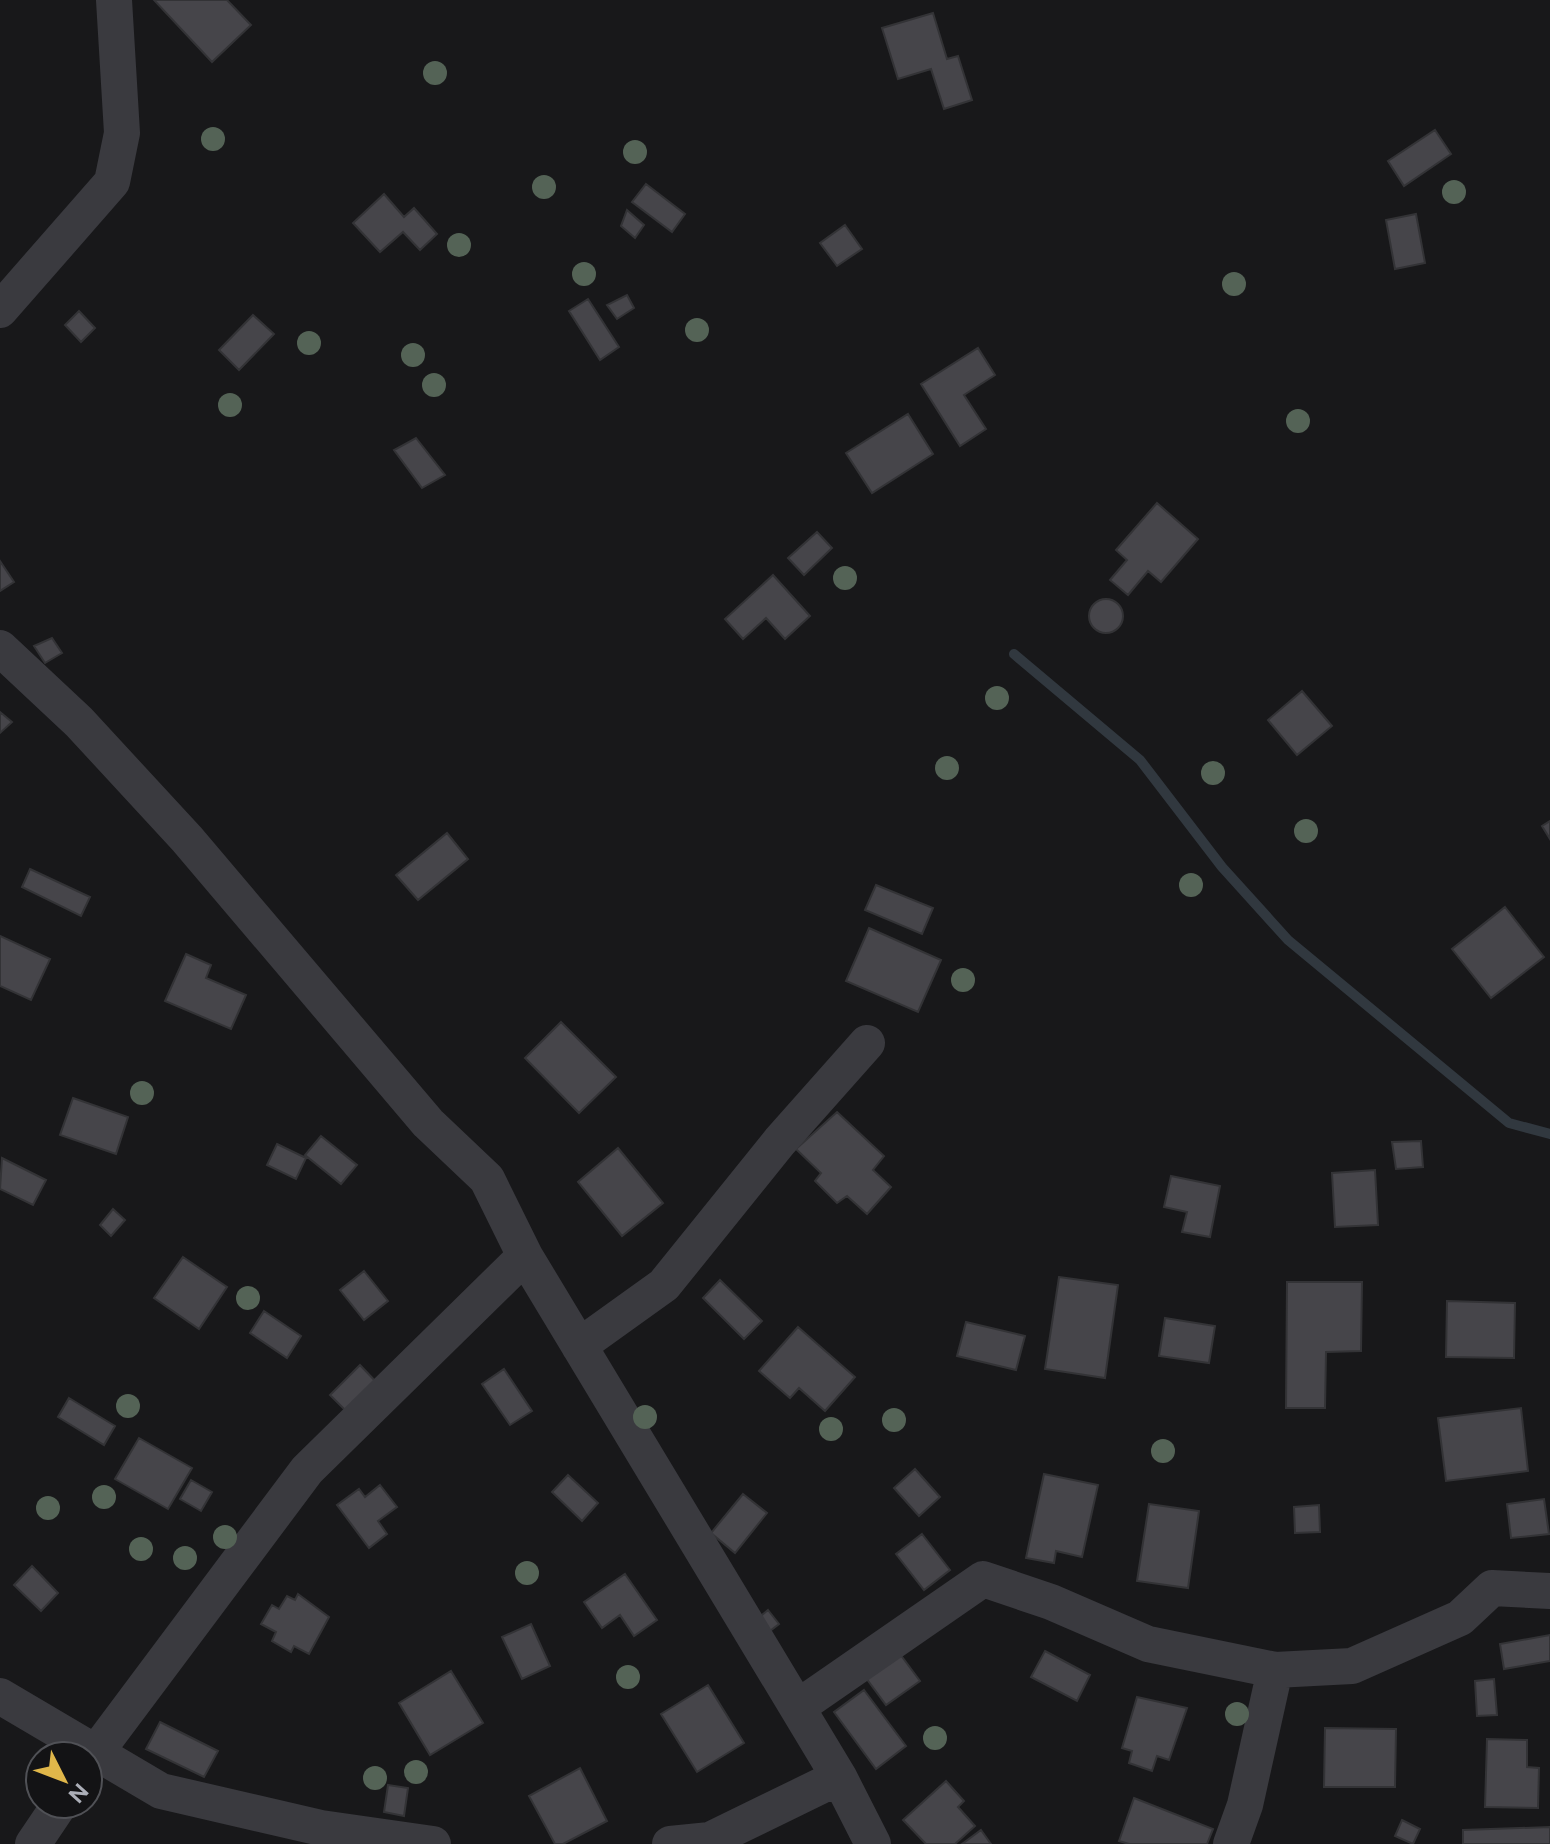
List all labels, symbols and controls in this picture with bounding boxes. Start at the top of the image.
north arrow [24,1740,104,1820]
text: N [63,1778,94,1808]

